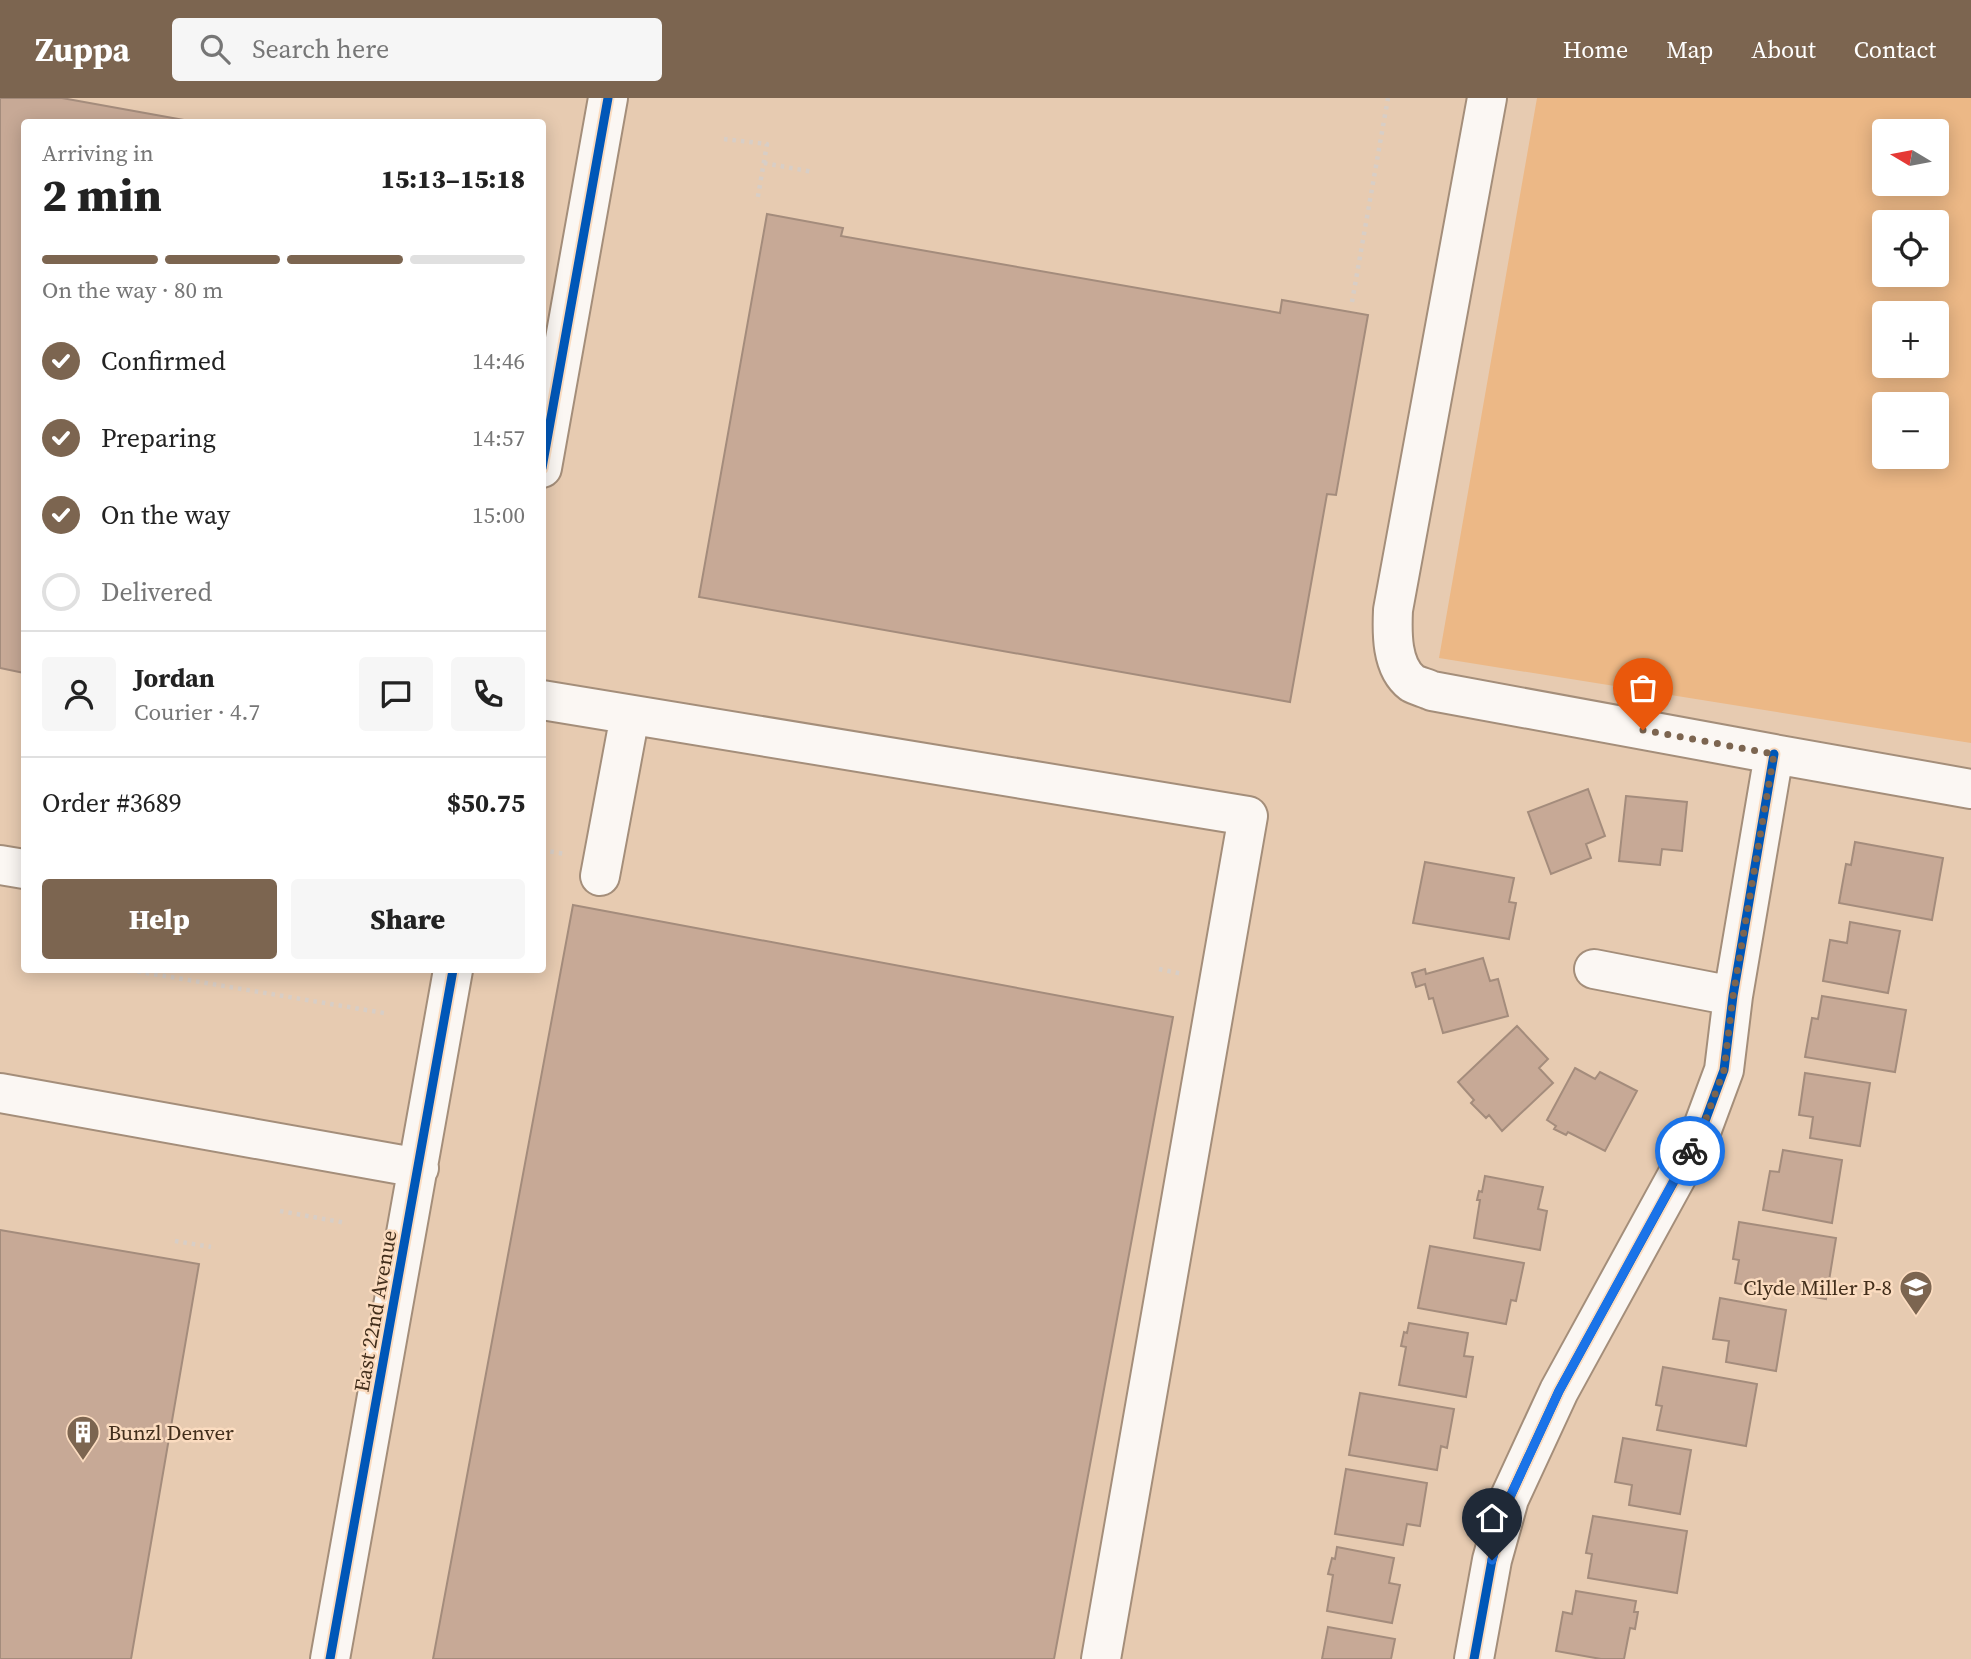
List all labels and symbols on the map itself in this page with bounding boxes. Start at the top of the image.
north arrow [1872,119,1950,196]
pin [1613,658,1673,730]
courier [1655,1116,1725,1186]
street label: East 22nd Avenue [347,1228,403,1394]
school or university icon: Clyde Miller P-8 [1897,1268,1935,1317]
place label: Clyde Miller P-8 [1743,1273,1892,1302]
building icon: Bunzl Denver [64,1413,102,1462]
place label: Bunzl Denver [108,1418,234,1447]
pin [1462,1488,1522,1560]

